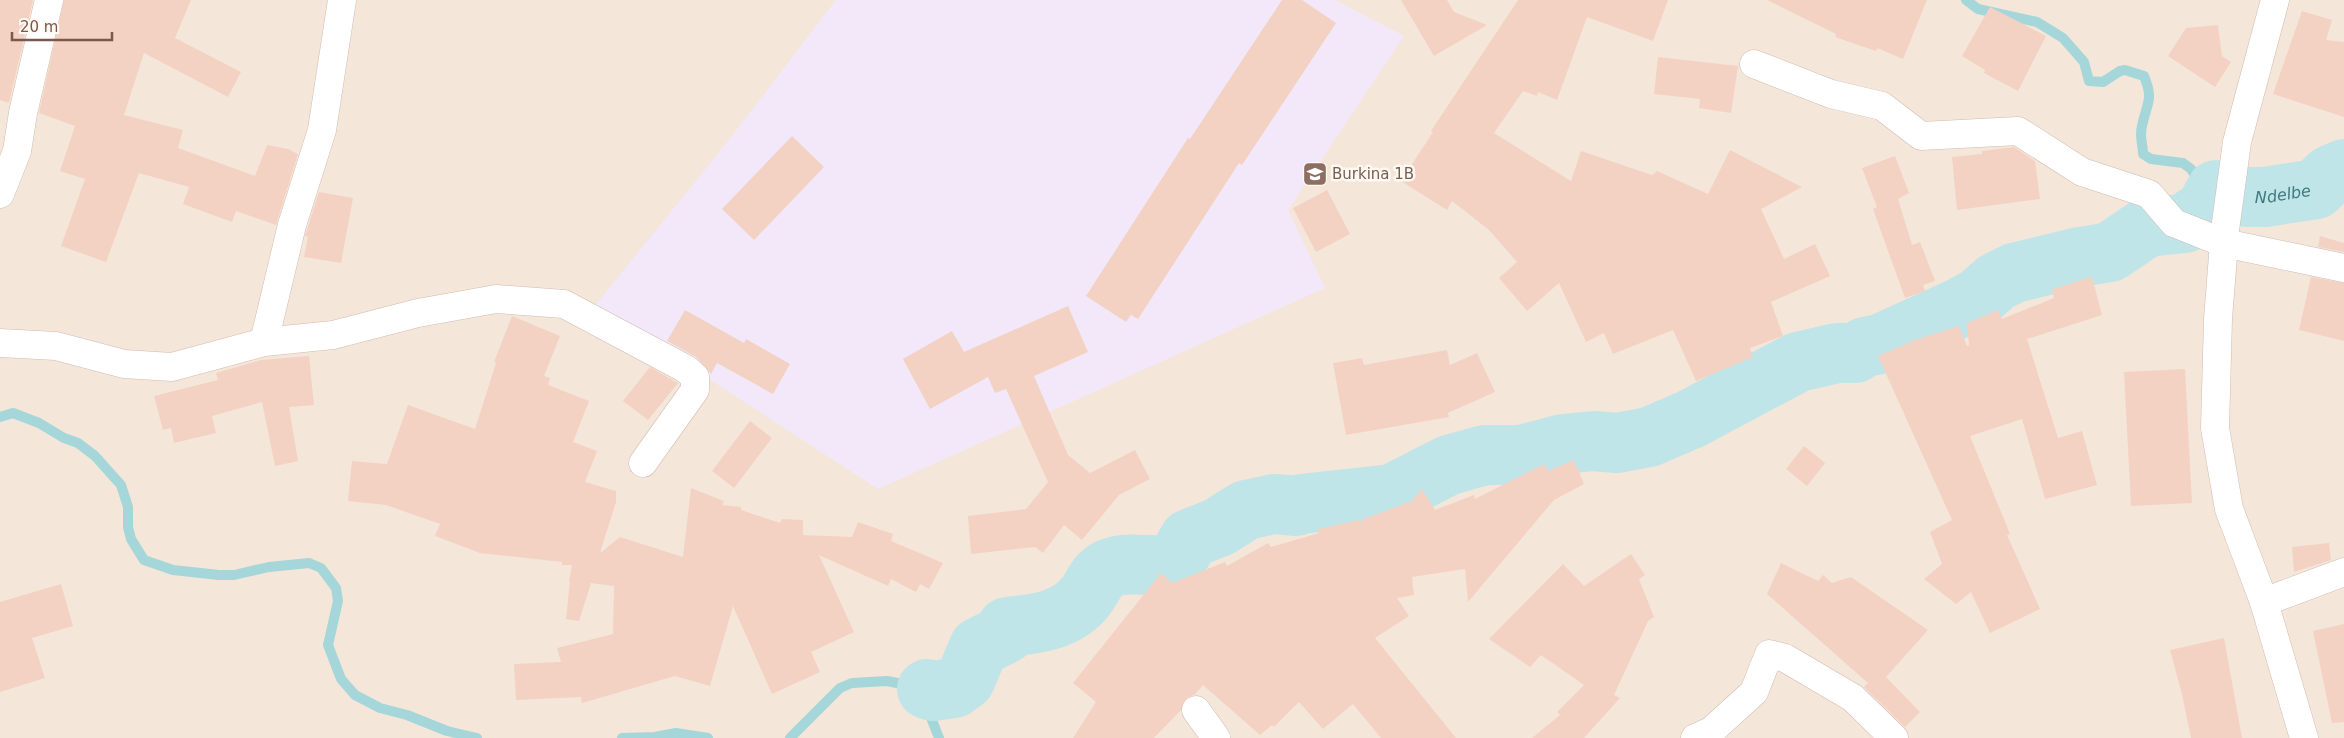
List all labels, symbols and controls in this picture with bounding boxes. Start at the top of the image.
scale bar [12,10,112,42]
text: 20 m [20,18,58,36]
school or university icon: Burkina 1B [1302,161,1328,187]
place label: Burkina 1B [1332,165,1414,183]
water label: Ndelbe [2255,181,2312,207]

